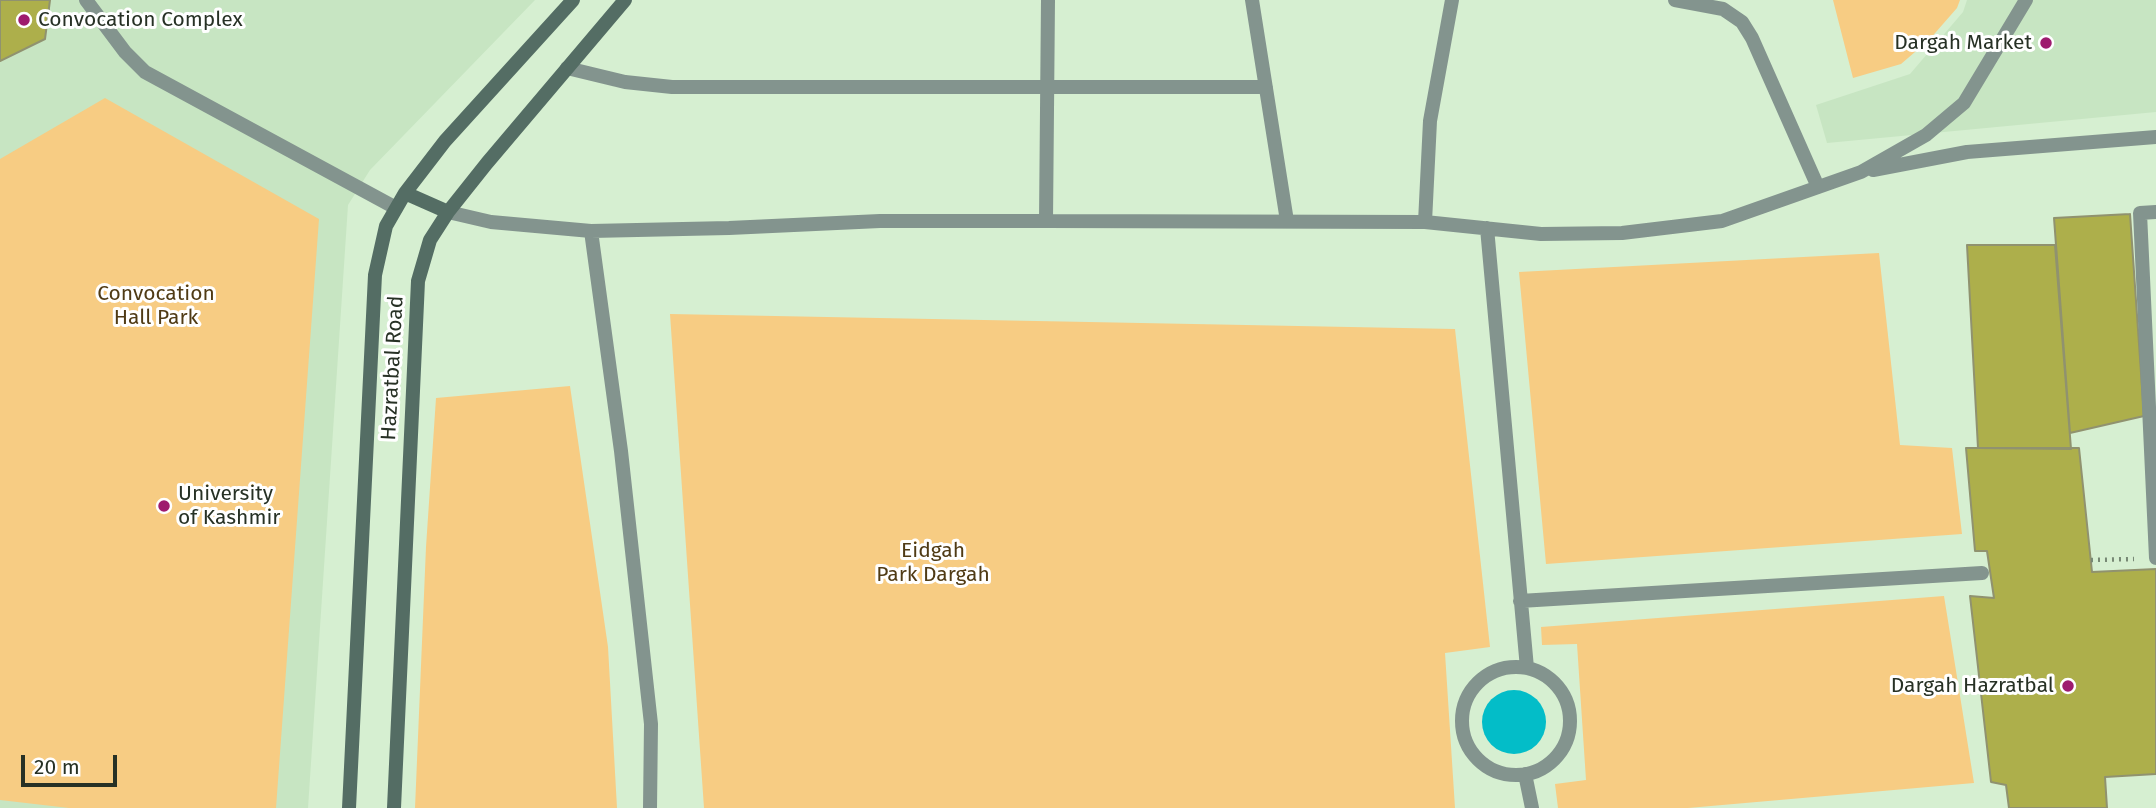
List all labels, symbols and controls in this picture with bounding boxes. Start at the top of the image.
place label: Convocation Complex [38,7,243,33]
marker: Convocation Complex [16,12,32,28]
place label: Dargah Market [1894,30,2032,56]
marker: Dargah Market [2038,35,2054,51]
park label: Convocation Hall Park [97,281,215,331]
street label: Hazratbal Road [377,295,409,441]
place label: University of Kashmir [178,481,280,531]
marker: University of Kashmir [156,498,172,514]
park label: Eidgah Park Dargah [876,538,990,588]
place label: Dargah Hazratbal [1891,673,2054,699]
marker: Dargah Hazratbal [2060,678,2076,694]
scale bar [24,742,121,786]
text: 20 m [34,754,80,780]

